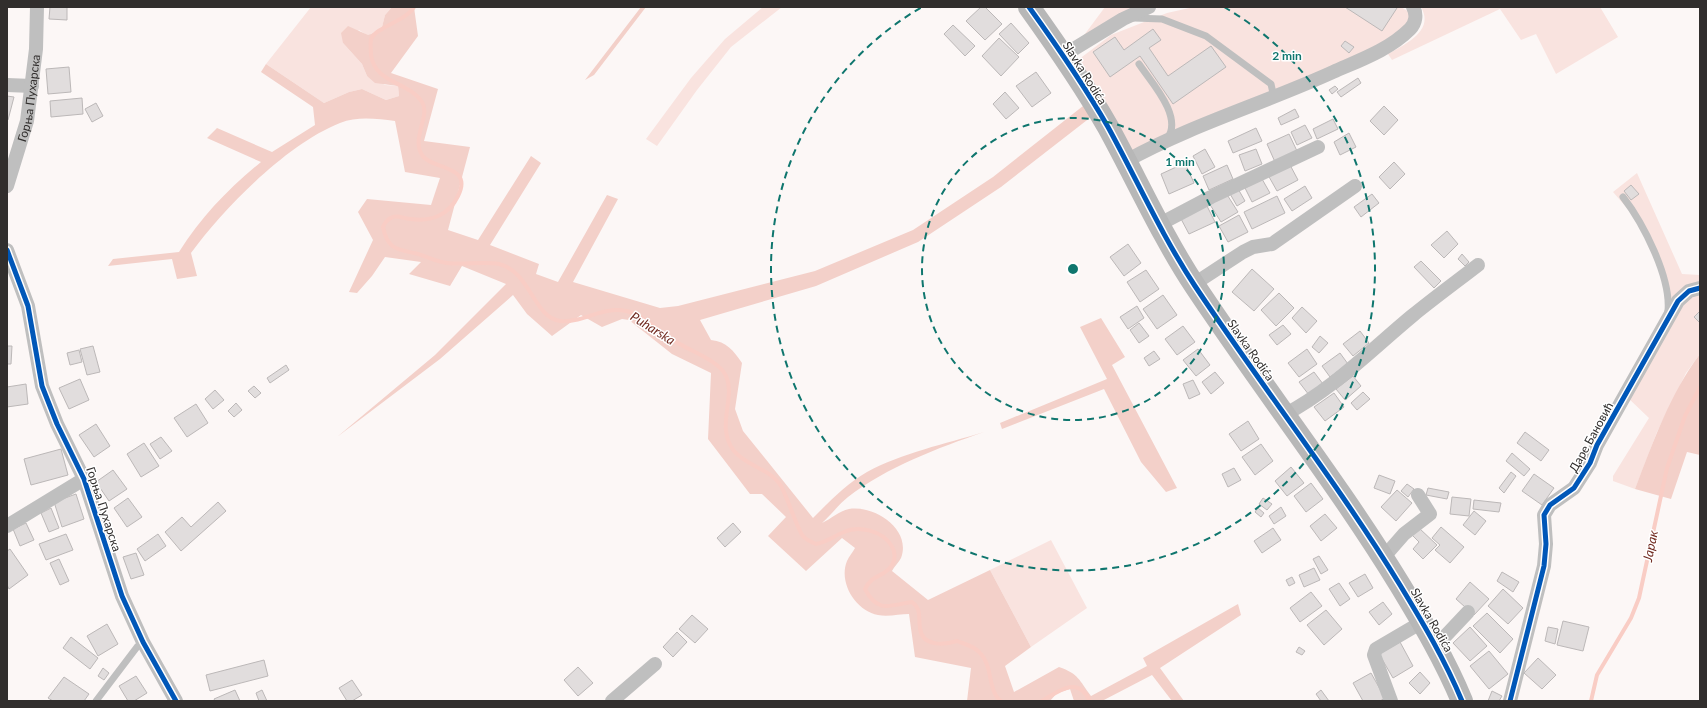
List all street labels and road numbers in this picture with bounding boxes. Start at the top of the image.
street label: Slavka Rodića [1060,39,1110,107]
street label: Горња Пухарска [14,53,43,143]
street label: Slavka Rodića [1224,316,1278,384]
street label: Даре Бановић [1566,399,1616,475]
street label: Горња Пухарска [83,465,125,553]
street label: Slavka Rodića [1408,585,1456,655]

